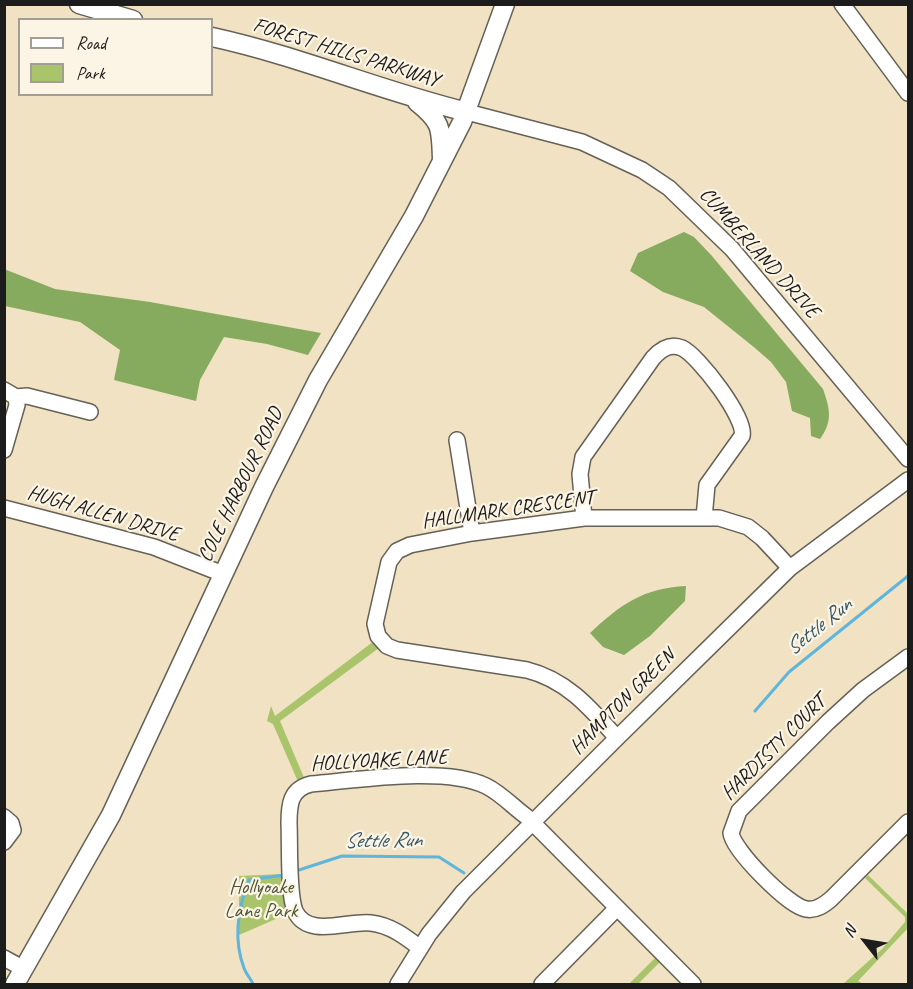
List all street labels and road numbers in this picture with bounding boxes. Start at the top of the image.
street label: FOREST HILLS PARKWAY [250,13,442,93]
street label: CUMBERLAND DRIVE [694,182,824,324]
street label: COLE HARBOUR ROAD [193,404,289,566]
street label: HUGH ALLEN DRIVE [24,480,182,548]
street label: HALLMARK CRESCENT [420,485,596,535]
street label: HAMPTON GREEN [565,644,681,760]
street label: HARDISTY COURT [716,690,832,806]
street label: HOLLYOAKE LANE [310,745,448,777]

